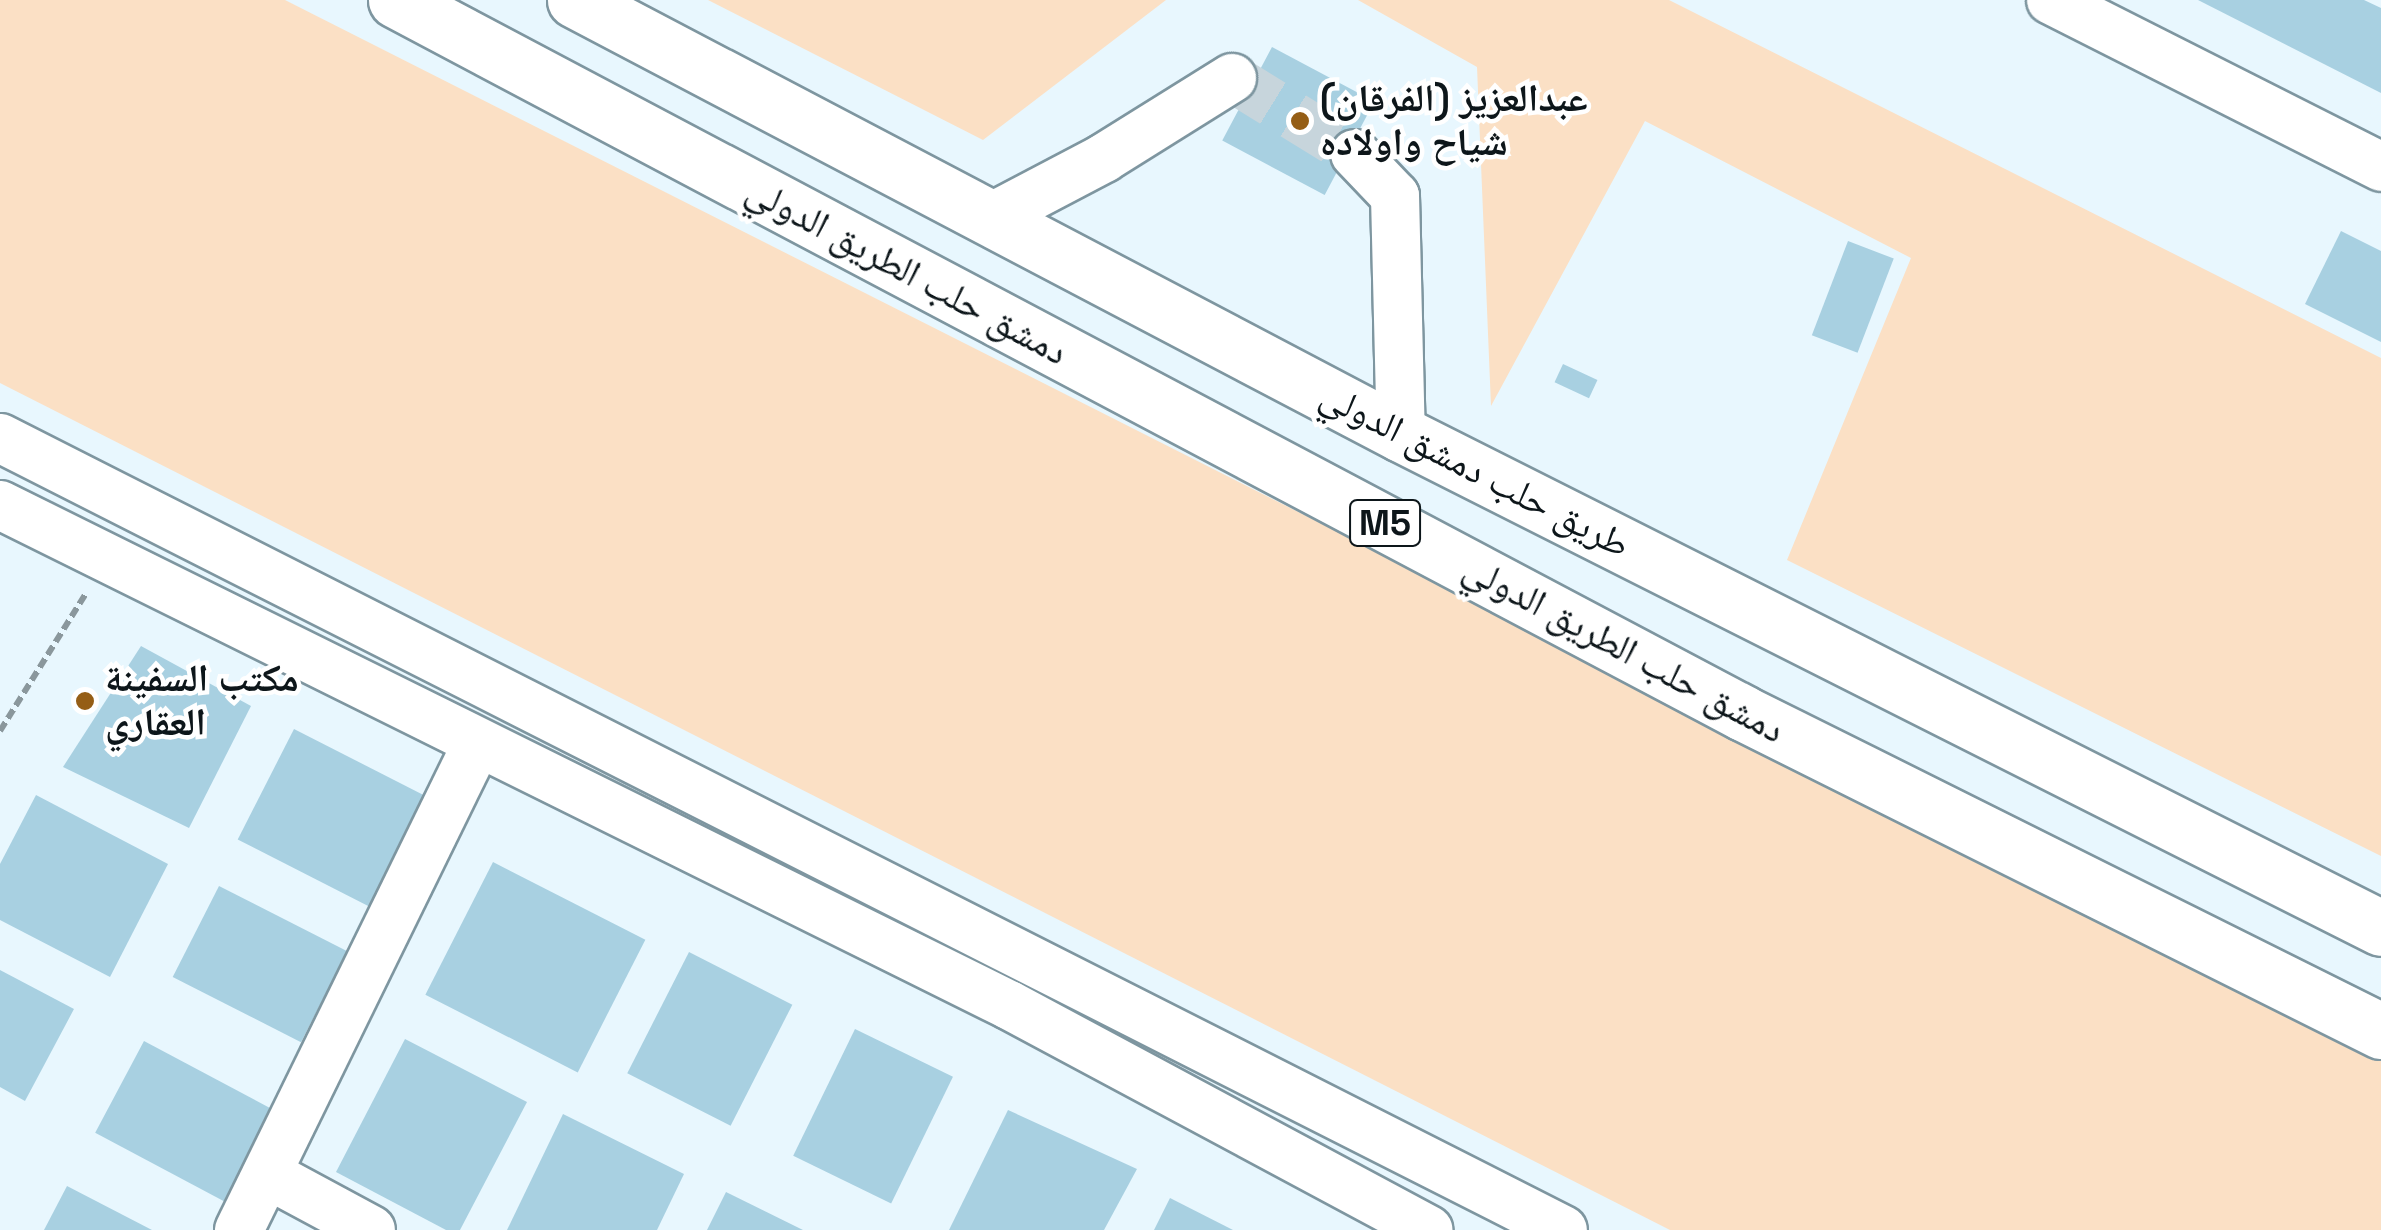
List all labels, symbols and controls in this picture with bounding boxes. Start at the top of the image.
place label: (الفرقان) عبدالعزيز شياح واولاده [1320,76,1588,165]
marker: (الفرقان) عبدالعزيز شياح واولاده [1289,110,1311,132]
street label: دمشق حلب الطريق الدولي [739,167,1075,375]
street label: طريق حلب دمشق الدولي [1313,372,1637,568]
road number: M5 [1348,493,1422,553]
street label: دمشق حلب الطريق الدولي [1456,545,1792,753]
place label: مكتب السفينة العقاري [105,656,299,746]
marker: مكتب السفينة العقاري [74,690,96,712]

